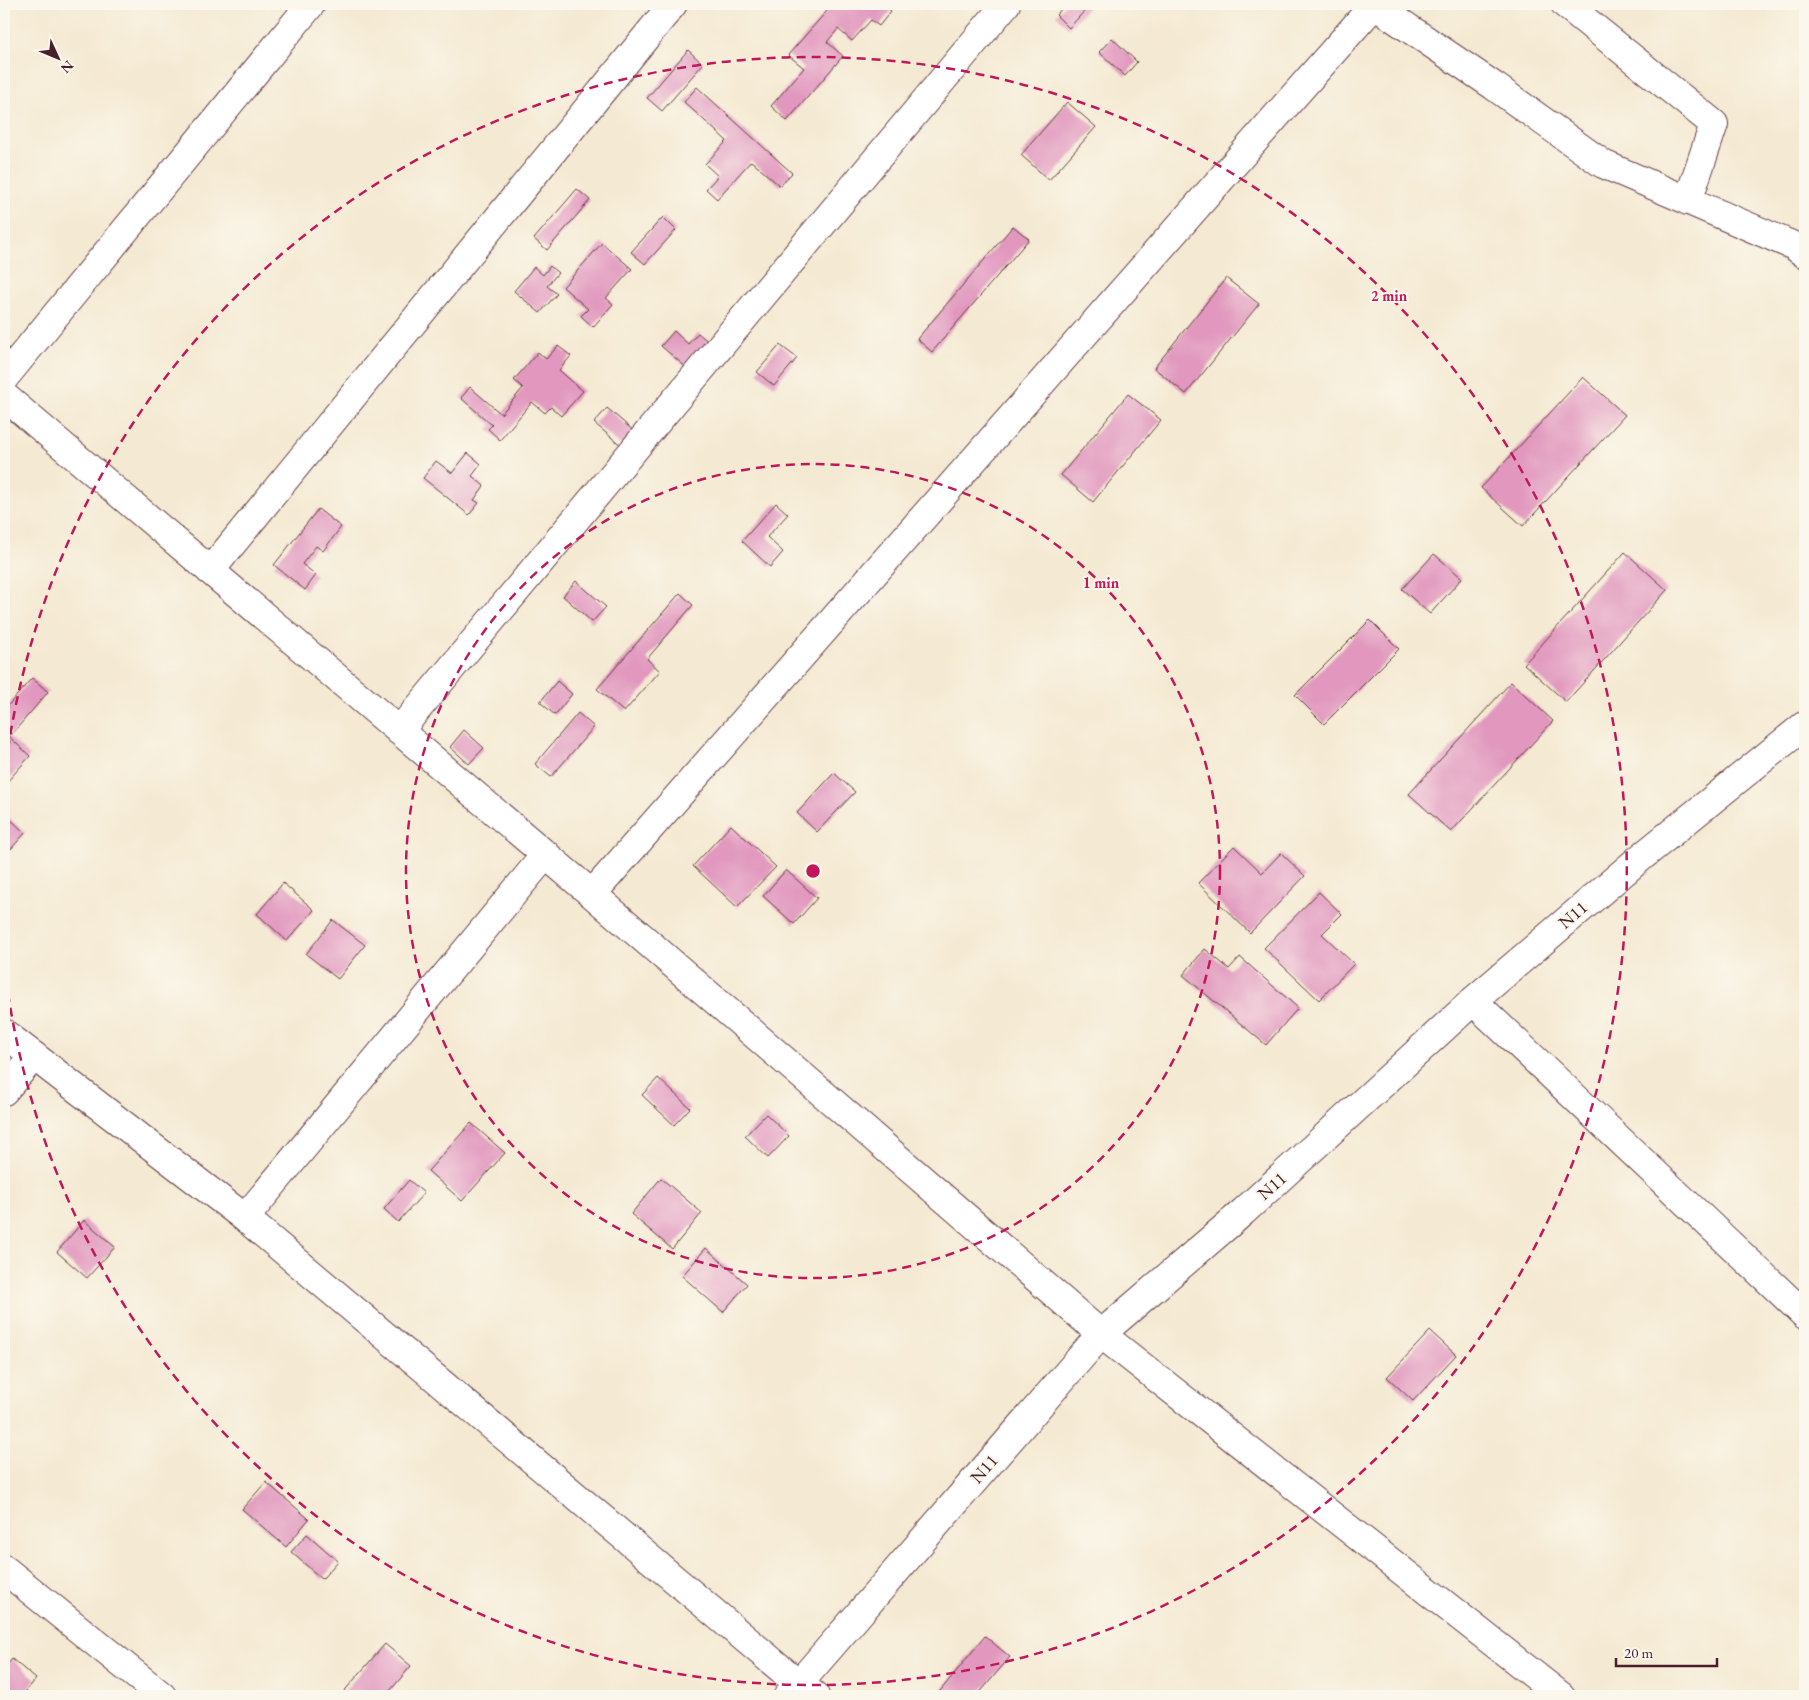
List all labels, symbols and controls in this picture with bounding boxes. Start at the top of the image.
north arrow [32,32,82,82]
text: N [56,57,78,78]
text: 2 min [1371,286,1408,305]
text: 1 min [1083,573,1120,592]
centre of rings [804,862,822,880]
street label: N11 [1553,896,1592,934]
street label: N11 [1252,1167,1291,1205]
street label: N11 [965,1449,1003,1488]
scale bar [1616,1635,1718,1667]
text: 20 m [1624,1643,1653,1662]

